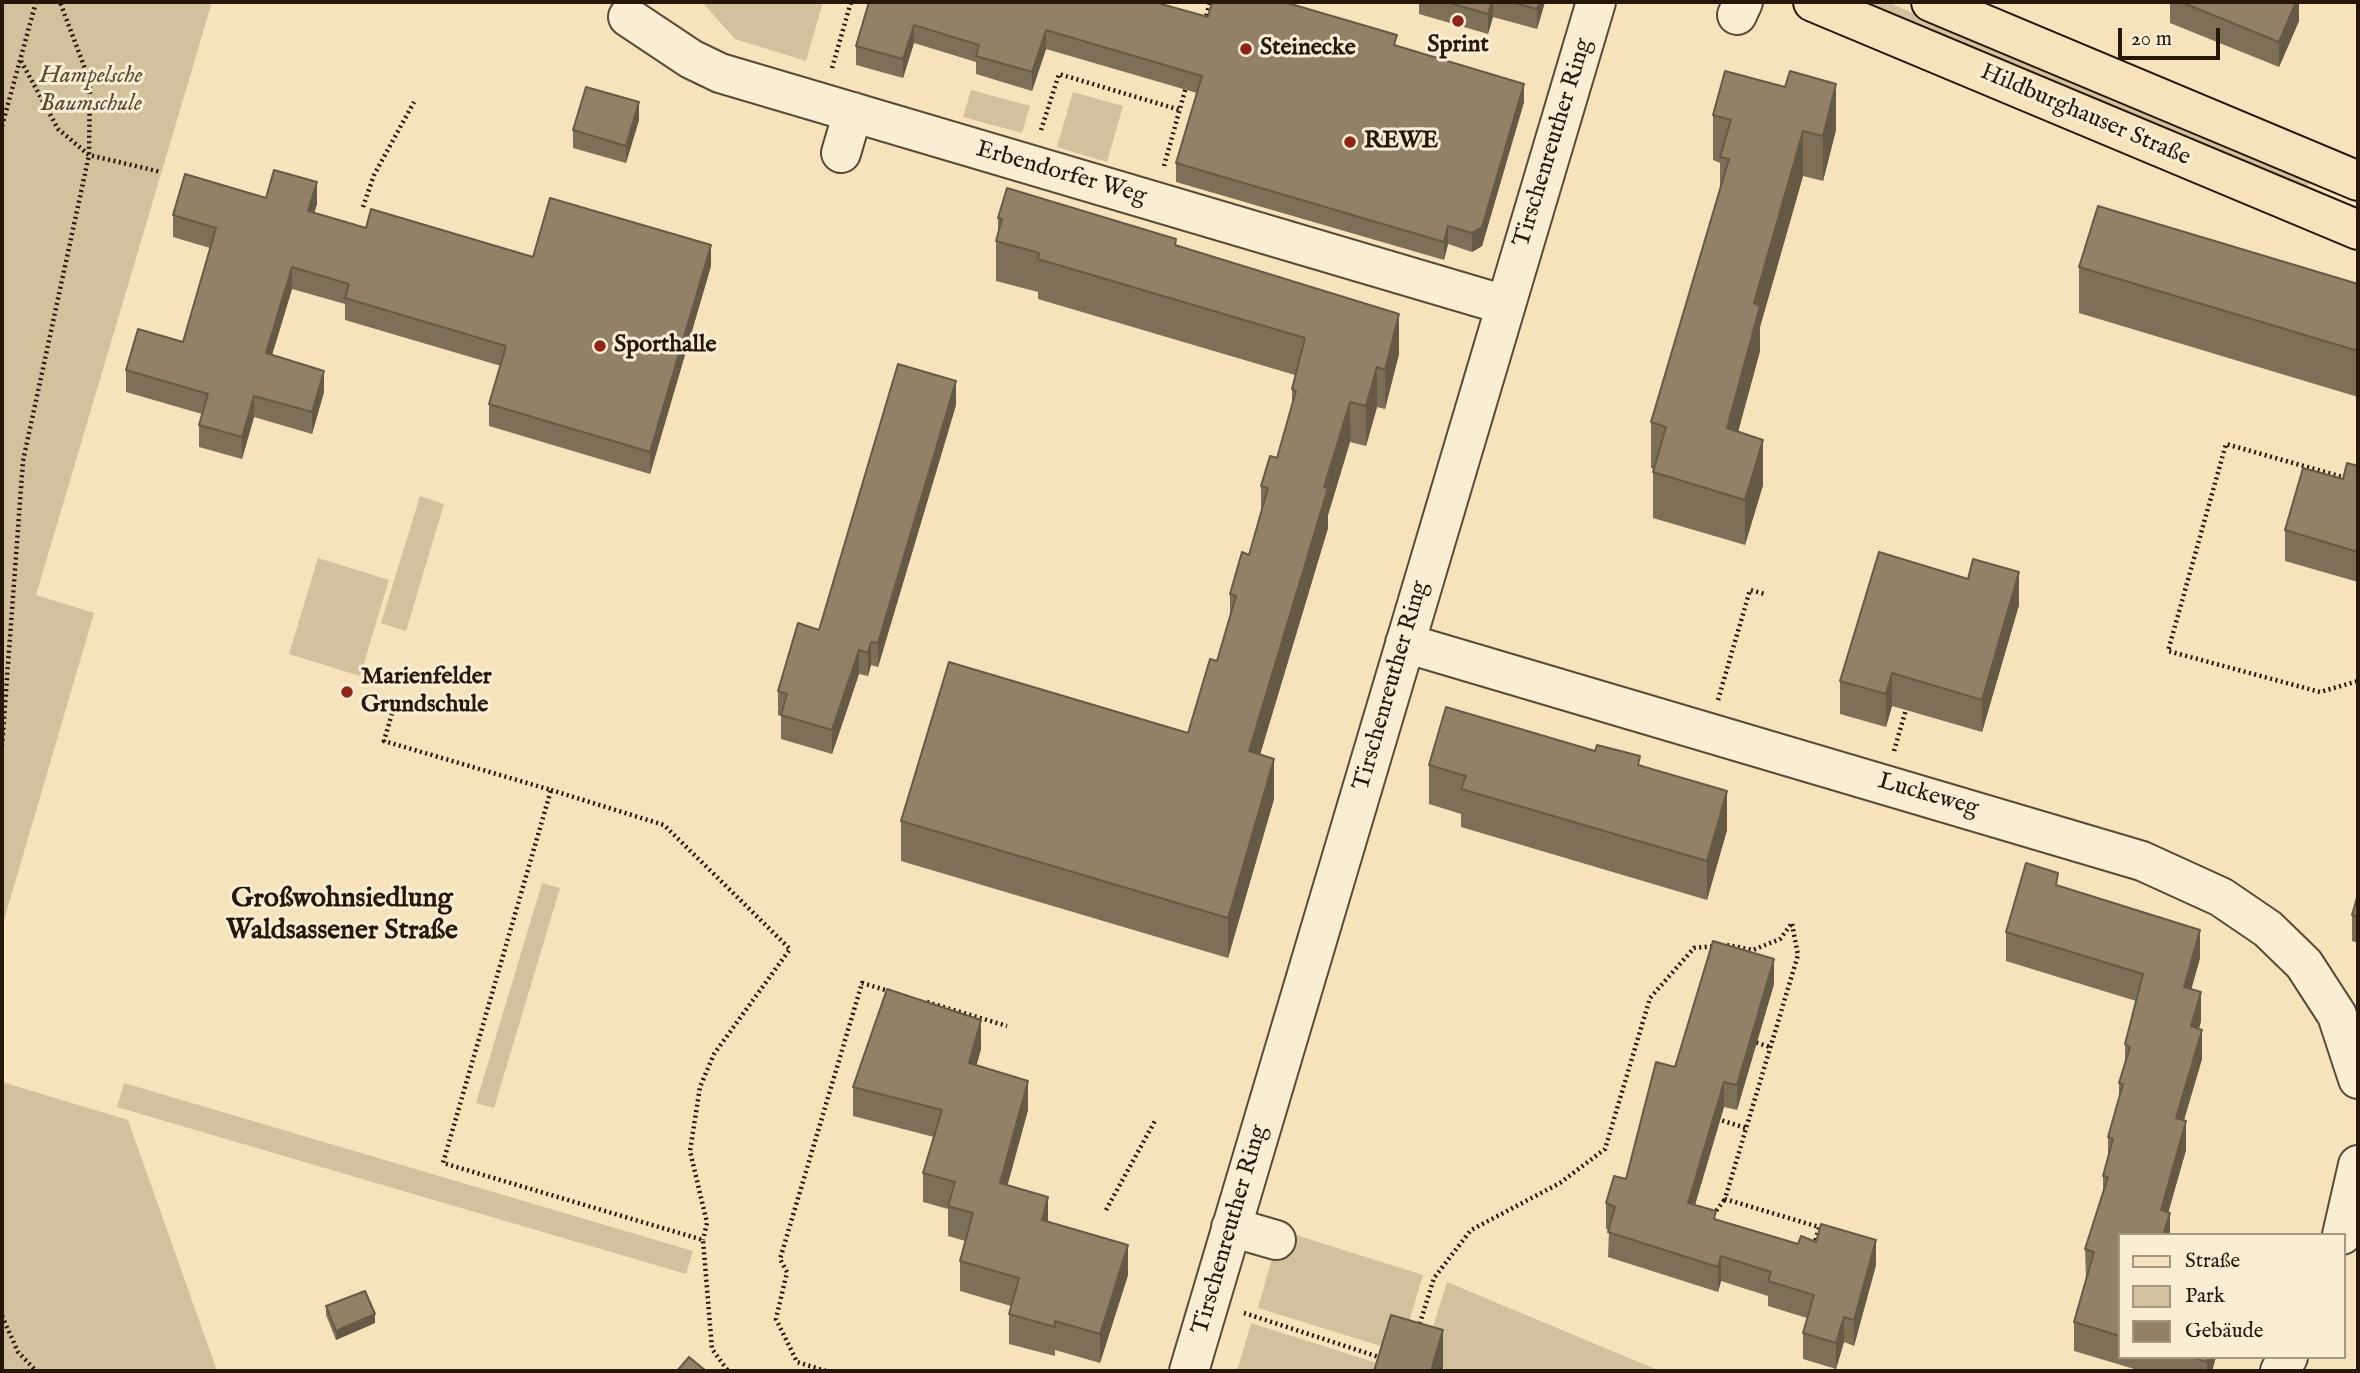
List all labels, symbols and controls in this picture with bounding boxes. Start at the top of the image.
marker: Sprint [1450,13,1466,29]
scale bar [2122,14,2224,58]
text: 20 m [2131,26,2172,53]
place label: Sprint [1427,32,1489,60]
place label: Steinecke [1260,35,1356,63]
street label: Tirschenreuther Ring [1509,35,1599,251]
marker: Steinecke [1238,41,1254,57]
street label: Hildburghauser Straße [1976,59,2194,173]
park label: Hampelsche Baumschule [39,63,143,119]
place label: REWE [1364,128,1438,156]
marker: REWE [1342,134,1358,150]
street label: Erbendorfer Weg [972,136,1150,212]
place label: Sporthalle [614,332,716,360]
marker: Sporthalle [592,338,608,354]
street label: Tirschenreuther Ring [1348,578,1436,794]
place label: Marienfelder Grundschule [361,664,492,720]
marker: Marienfelder Grundschule [339,684,355,700]
street label: Luckeweg [1874,768,1982,824]
district label: Großwohnsiedlung Waldsassener Straße [226,883,458,949]
street label: Tirschenreuther Ring [1187,1122,1275,1338]
legend [2118,1233,2346,1359]
text: Straße [2185,1248,2240,1275]
text: Park [2185,1283,2225,1310]
text: Gebäude [2185,1318,2263,1345]

